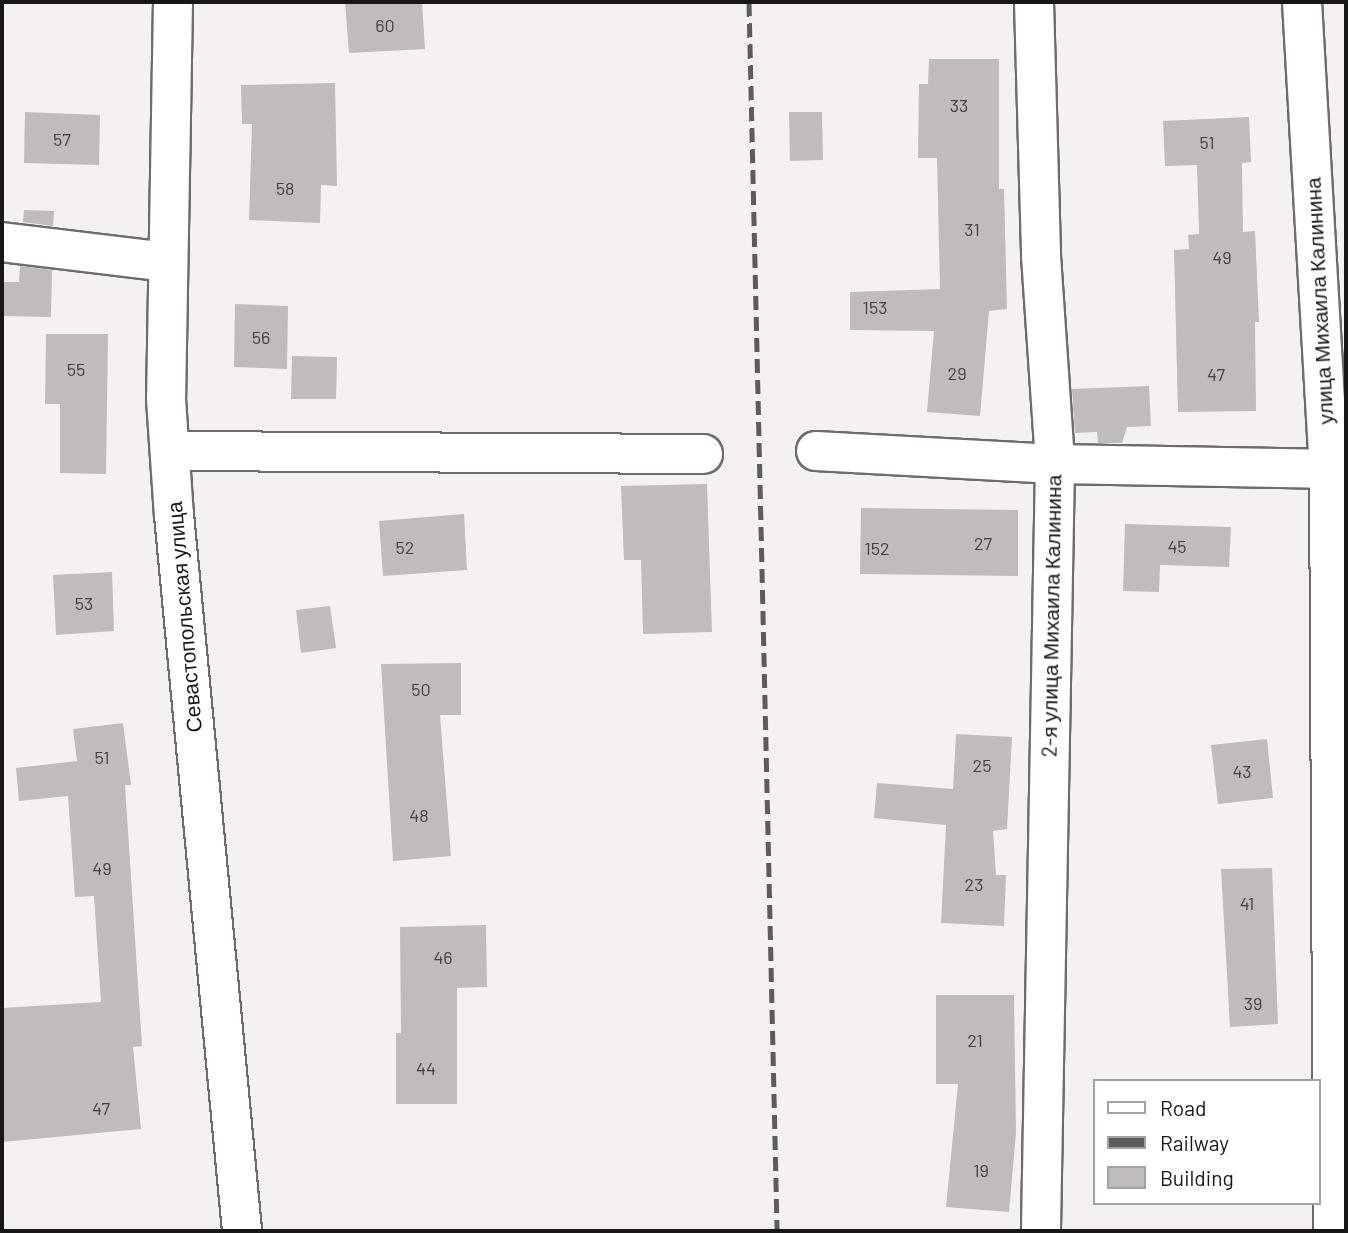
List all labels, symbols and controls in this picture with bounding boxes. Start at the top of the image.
house number: 60 [375,14,395,36]
house number: 33 [950,94,968,116]
house number: 57 [53,128,71,150]
house number: 51 [1199,131,1215,153]
house number: 58 [276,177,294,199]
street label: улица Михаила Калинина [1300,177,1338,425]
house number: 31 [964,218,980,240]
house number: 49 [1212,246,1232,268]
house number: 153 [863,296,887,318]
house number: 56 [252,326,270,348]
house number: 55 [67,358,85,380]
house number: 29 [947,362,967,384]
house number: 47 [1207,363,1225,385]
street label: 2-я улица Михаила Калинина [1036,475,1066,757]
street label: Севастопольская улица [161,500,207,734]
house number: 27 [974,532,992,554]
house number: 45 [1167,535,1187,557]
house number: 52 [396,536,414,558]
house number: 152 [864,537,890,559]
house number: 53 [75,592,93,614]
house number: 50 [411,678,431,700]
house number: 51 [94,746,110,768]
house number: 25 [973,754,991,776]
house number: 43 [1232,760,1252,782]
house number: 48 [409,804,429,826]
house number: 49 [92,857,112,879]
house number: 23 [965,873,983,895]
house number: 41 [1240,892,1254,914]
house number: 46 [433,946,453,968]
house number: 39 [1244,992,1262,1014]
house number: 21 [967,1029,983,1051]
house number: 44 [416,1057,436,1079]
legend [1092,1079,1320,1205]
text: Road [1160,1095,1206,1120]
house number: 47 [92,1097,110,1119]
text: Railway [1160,1130,1229,1155]
house number: 19 [973,1159,989,1181]
text: Building [1160,1165,1234,1190]

